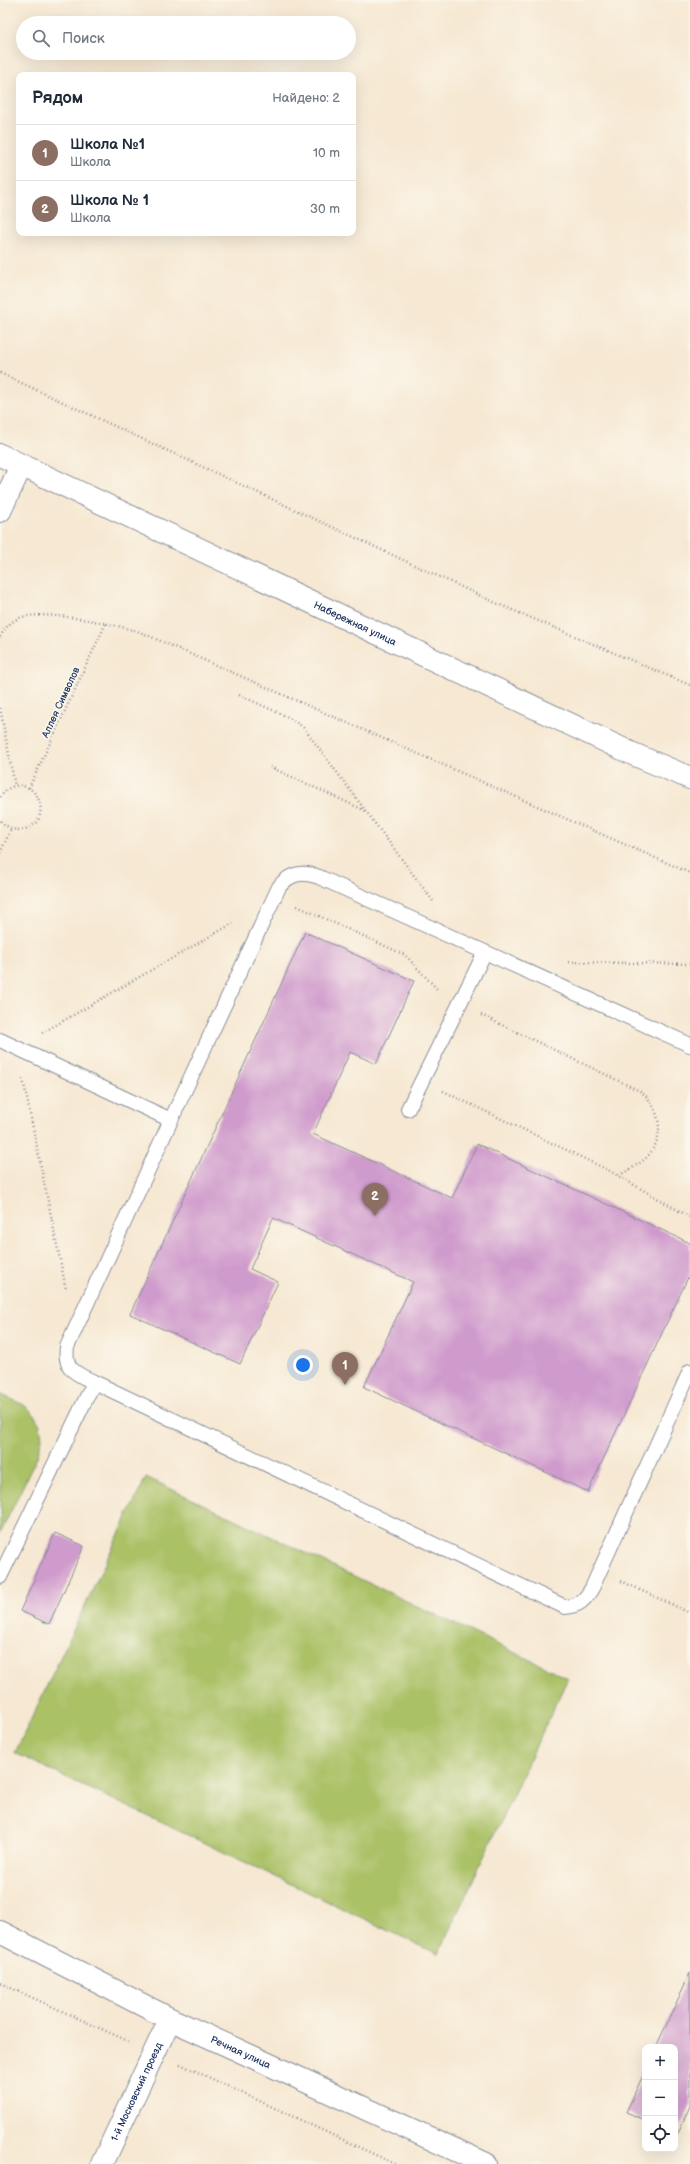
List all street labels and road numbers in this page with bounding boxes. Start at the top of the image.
street label: Набережная улица [312,599,398,648]
street label: Аллея Символов [39,664,83,741]
street label: Речная улица [209,2034,272,2071]
street label: 1-й Московский проезд [109,2041,165,2143]

